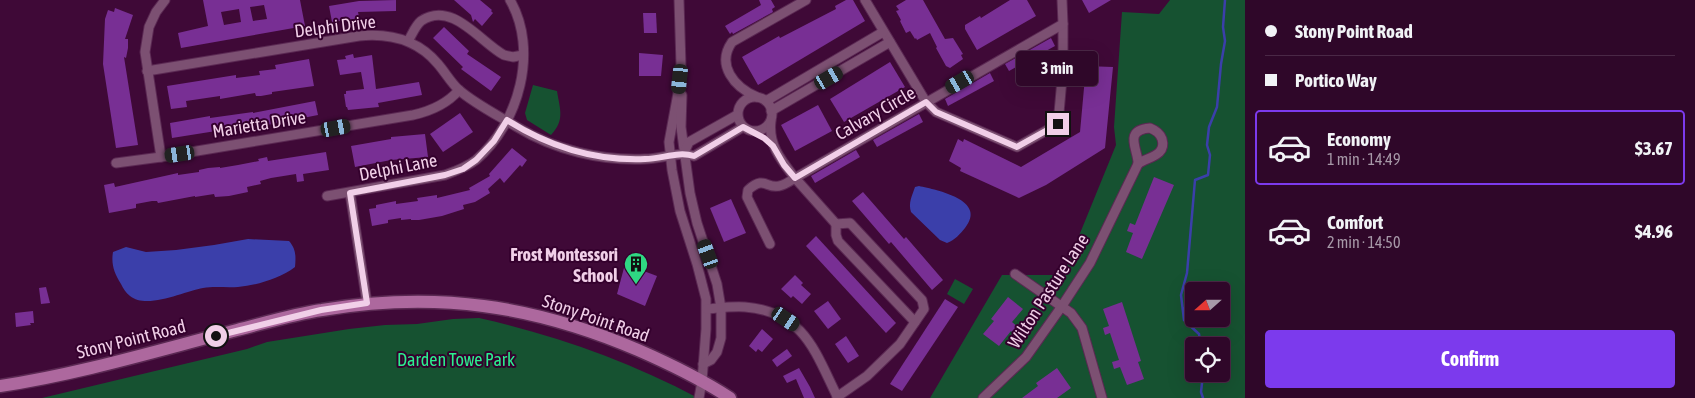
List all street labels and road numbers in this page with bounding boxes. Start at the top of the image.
street label: Delphi Drive [293,11,377,41]
street label: Calvary Circle [831,82,919,144]
street label: Marietta Drive [211,106,307,142]
street label: Delphi Lane [357,149,439,185]
street label: Wilton Pasture Lane [1003,230,1093,352]
street label: Stony Point Road [540,290,652,346]
street label: Stony Point Road [74,315,188,363]

